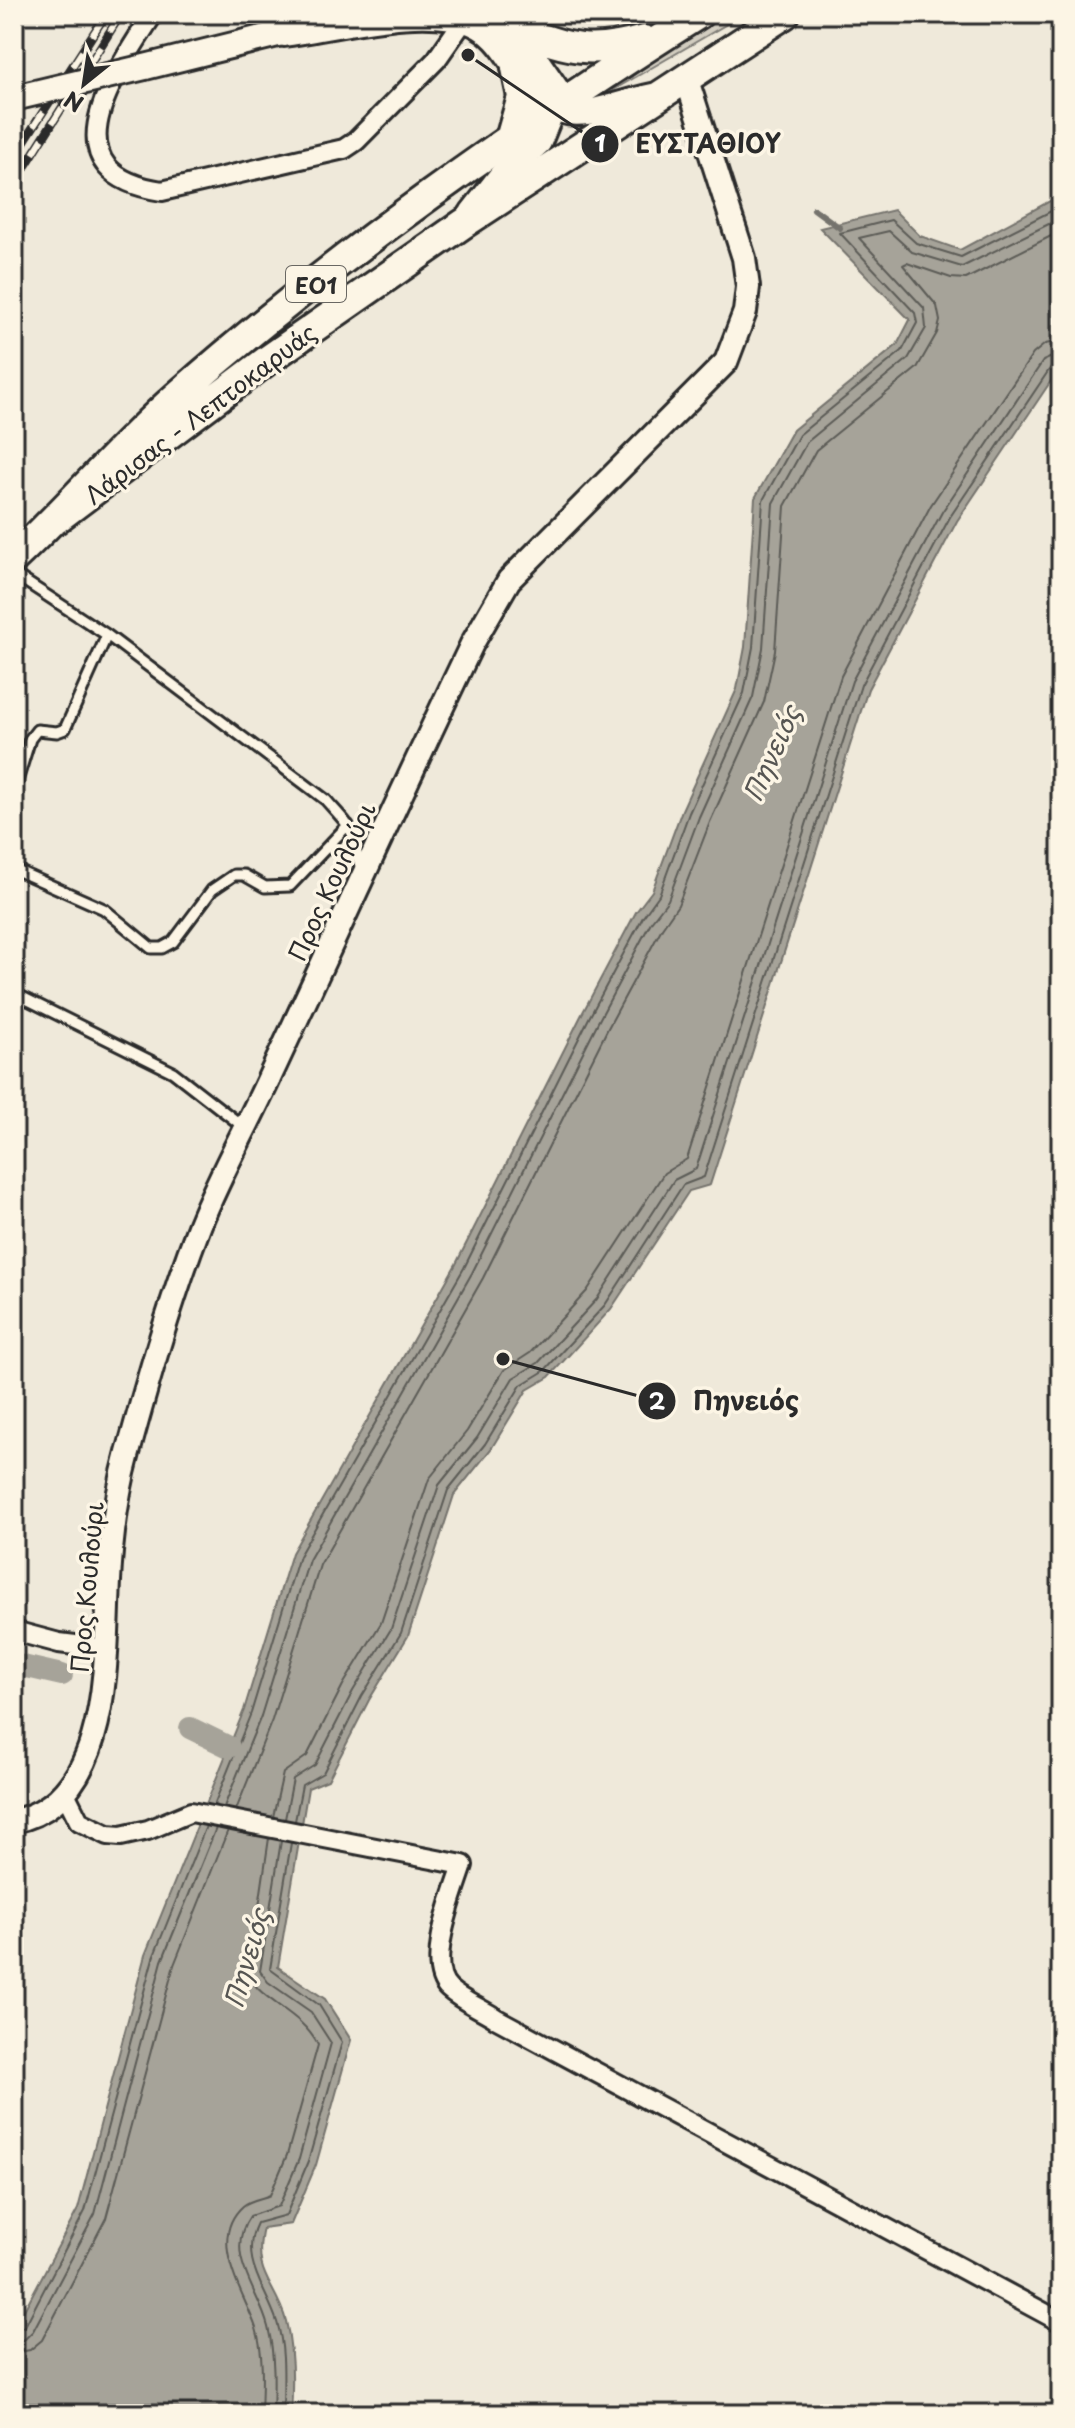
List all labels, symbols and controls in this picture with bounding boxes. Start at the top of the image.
north arrow [44,44,124,124]
text: N [57,84,89,121]
callout: ΕΥΣΤΑΘΙΟΥ [580,119,797,169]
text: ΕΥΣΤΑΘΙΟΥ [635,123,781,162]
text: 1 [594,124,606,160]
road number: ΕΟ1 [286,266,346,302]
street label: Λάρισας - Λεπτοκαρυάς [77,314,323,512]
water label: Πηνειός [733,697,810,807]
street label: Προς Κουλούρι [278,796,384,966]
callout: Πηνειός [637,1376,815,1426]
text: Πηνειός [693,1380,799,1419]
text: 2 [649,1382,666,1418]
street label: Προς Κουλούρι [61,1500,111,1674]
water label: Πηνειός [213,1902,279,2012]

